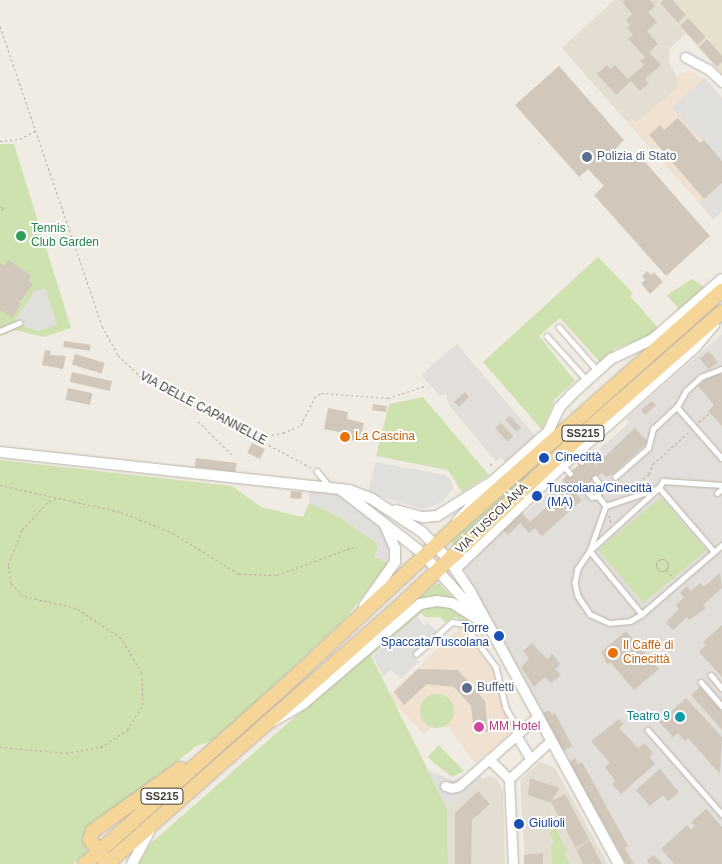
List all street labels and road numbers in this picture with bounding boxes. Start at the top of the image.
street label: VIA DELLE CAPANNELLE [137,369,269,449]
road number: SS215 [560,424,606,442]
street label: VIA TUSCOLANA [452,480,532,558]
road number: SS215 [140,788,184,804]

